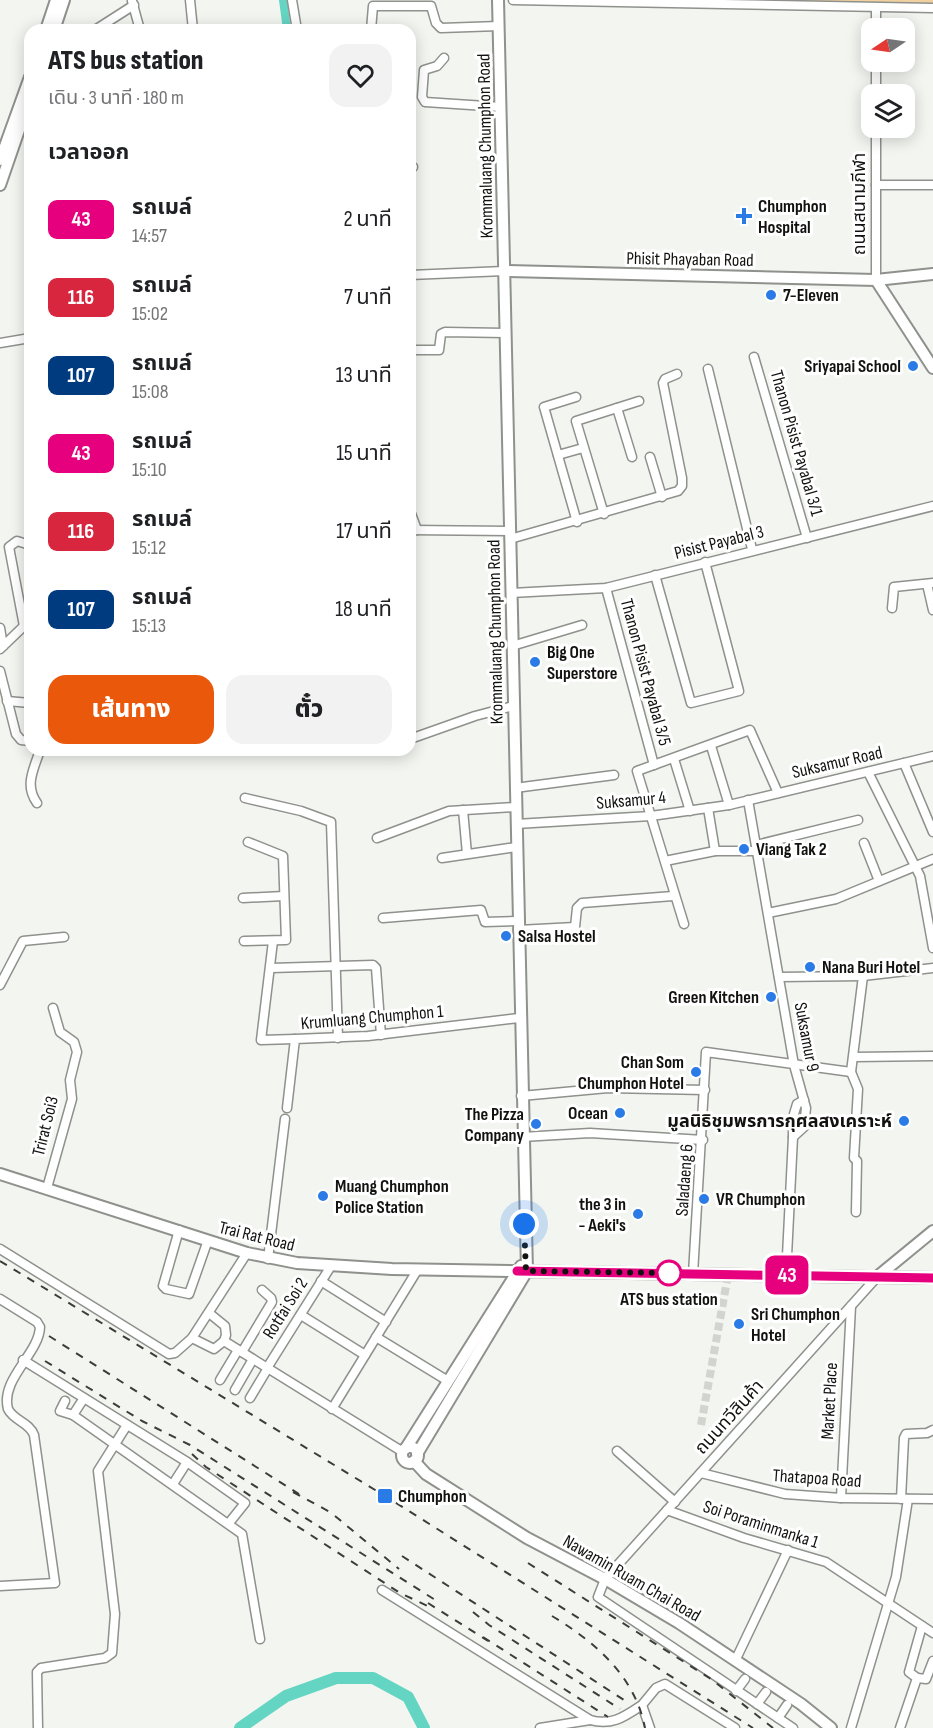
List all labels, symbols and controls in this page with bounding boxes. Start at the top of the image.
north arrow [861,18,915,72]
map controls [861,18,915,138]
text: ATS bus station [48,44,204,77]
button: heart [329,44,392,107]
street label: Krommaluang Chumphon Road [473,53,498,239]
button: layers [861,84,915,138]
text: เดิน · 3 นาที · 180 m [48,86,184,110]
text: เวลาออก [48,139,129,166]
street label: ถนนสนามกีฬา [849,153,870,255]
text: รถเมล์ [132,194,192,221]
place label: Chumphon Hospital [758,196,827,238]
text: 2 นาที [344,206,392,233]
text: 43 [71,207,91,232]
marker: Chumphon Hospital [735,207,753,225]
text: 14:57 [132,224,167,248]
street label: Phisit Phayaban Road [626,248,754,271]
text: รถเมล์ [132,272,192,299]
text: 7 นาที [344,284,392,311]
text: 116 [68,285,94,310]
place label: 7-Eleven [783,285,839,306]
marker: 7-Eleven [764,288,778,302]
text: 15:02 [132,302,168,326]
text: รถเมล์ [132,350,192,377]
place label: Sriyapai School [804,356,901,377]
marker: Sriyapai School [906,359,920,373]
text: 13 นาที [336,362,392,389]
text: 107 [67,363,95,388]
street label: Thanon Pisist Payabal 3/1 [766,368,828,519]
text: 15:08 [132,380,168,404]
text: รถเมล์ [132,428,192,455]
text: 15 นาที [336,440,392,467]
text: 43 [71,441,91,466]
text: 15:10 [132,458,167,482]
text: รถเมล์ [132,506,192,533]
text: 17 นาที [336,518,392,545]
text: 116 [68,519,94,544]
street label: Pisist Payabal 3 [672,521,766,564]
text: 15:12 [132,536,166,560]
street label: Krommaluang Chumphon Road [483,539,508,725]
text: รถเมล์ [132,584,192,611]
text: 18 นาที [335,596,392,623]
street label: Thanon Pisist Payabal 3/5 [616,596,675,748]
text: 107 [67,597,95,622]
text: 15:13 [132,614,166,638]
place label: Big One Superstore [547,642,618,684]
marker: Big One Superstore [528,655,542,669]
button: เส้นทาง [48,675,214,744]
button: ตั๋ว [226,675,392,744]
street label: Suksamur Road [790,742,884,783]
street label: Suksamur 4 [595,787,667,814]
place label: Viang Tak 2 [756,839,827,860]
marker: Viang Tak 2 [737,842,751,856]
place label: Salsa Hostel [518,926,596,947]
marker: Salsa Hostel [499,929,513,943]
place label: Nana Buri Hotel [822,957,920,978]
marker: Nana Buri Hotel [803,960,817,974]
place label: Green Kitchen [668,987,759,1008]
marker: Green Kitchen [764,990,778,1004]
street label: Krumluang Chumphon 1 [300,1001,445,1034]
street label: Suksamur 9 [789,1001,824,1074]
place label: Chan Som Chumphon Hotel [578,1052,684,1094]
marker: Chan Som Chumphon Hotel [689,1065,703,1079]
street label: Trirat Soi3 [28,1094,63,1158]
place label: Ocean [568,1103,608,1124]
place label: The Pizza Company [465,1104,525,1146]
marker: Ocean [613,1106,627,1120]
place label: มูลนิธิชุมพรการกุศลสงเคราะห์ [667,1111,892,1132]
marker: มูลนิธิชุมพรการกุศลสงเคราะห์ [897,1114,911,1128]
marker: The Pizza Company [529,1117,543,1131]
street label: Saladaeng 6 [672,1143,697,1217]
place label: Muang Chumphon Police Station [335,1176,449,1218]
marker: Muang Chumphon Police Station [316,1189,330,1203]
place label: VR Chumphon [716,1189,805,1210]
marker: VR Chumphon [697,1192,711,1206]
place label: the 3 in - Aeki's [578,1194,626,1236]
marker: the 3 in - Aeki's [631,1207,645,1221]
your location [509,1209,539,1239]
street label: Trai Rat Road [217,1217,297,1256]
line badge: 43 [760,1256,814,1294]
marker: ATS bus station [656,1260,682,1286]
text: 43 [777,1263,797,1288]
street label: Rotfai Soi 2 [258,1274,312,1343]
place label: ATS bus station [619,1289,718,1310]
place label: Sri Chumphon Hotel [751,1304,840,1346]
marker: Sri Chumphon Hotel [732,1317,746,1331]
street label: Market Place [817,1362,842,1440]
street label: ถนนทวีสินค้า [691,1376,768,1459]
street label: Thatapoa Road [772,1465,862,1492]
place label: Chumphon [398,1486,467,1507]
marker: Chumphon [376,1487,394,1505]
street label: Soi Poraminmanka 1 [701,1496,822,1553]
street label: Nawamin Ruam Chai Road [559,1531,704,1626]

